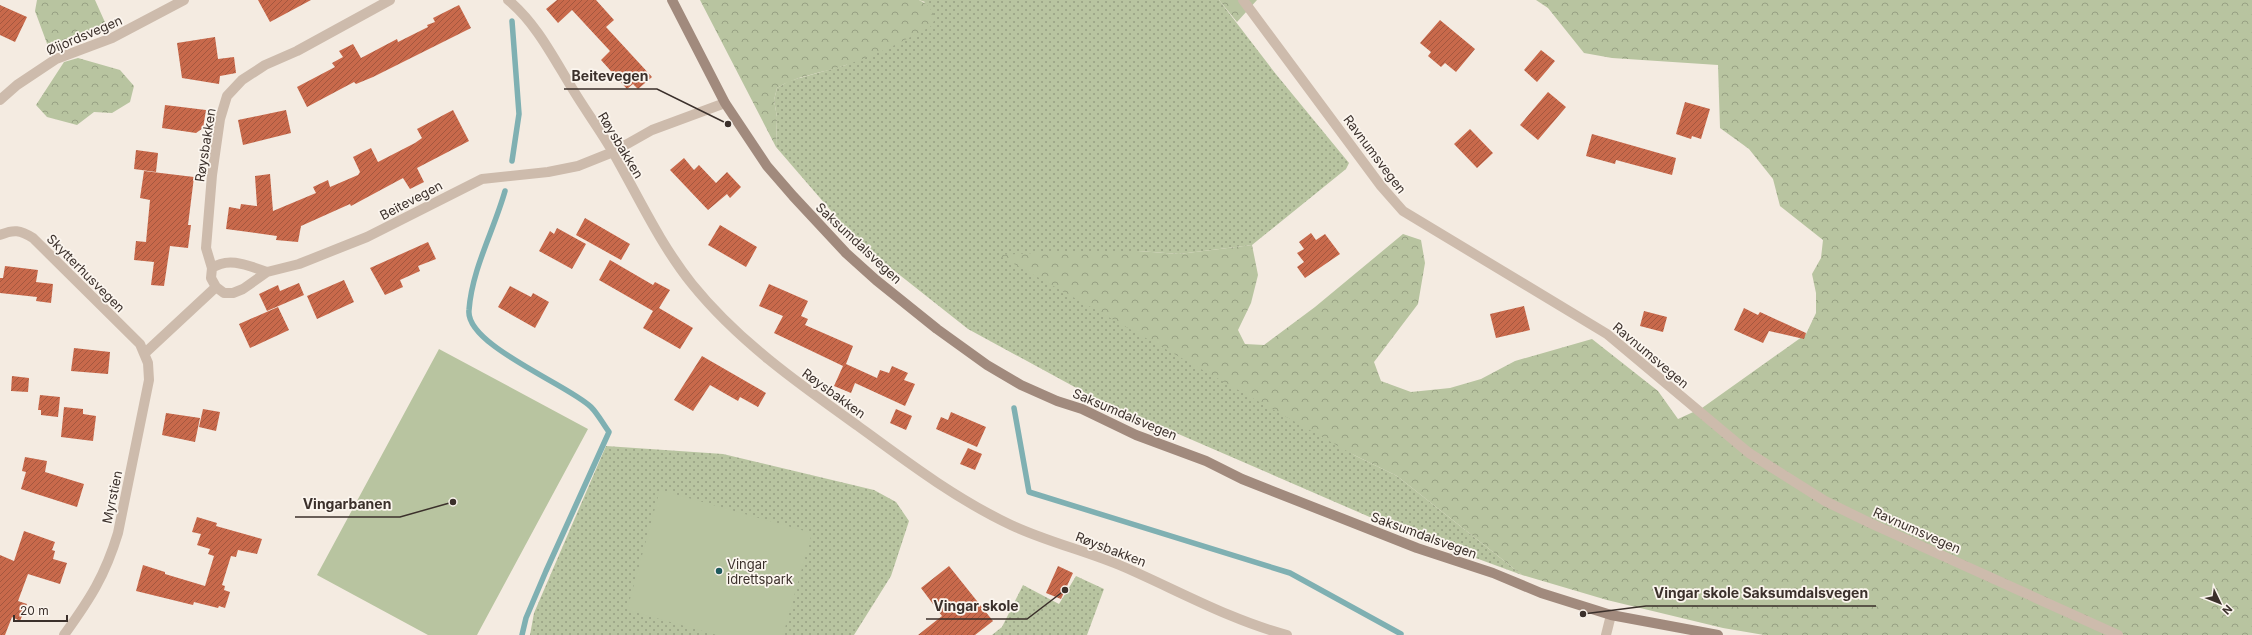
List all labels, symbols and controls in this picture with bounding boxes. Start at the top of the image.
street label: Øijordsvegen [43,12,125,58]
callout: Beitevegen [564,63,657,89]
text: Beitevegen [572,67,648,84]
street label: Røysbakken [191,107,219,183]
street label: Røysbakken [595,109,647,181]
street label: Ravnumsvegen [1340,112,1410,196]
street label: Beitevegen [377,177,445,223]
street label: Saksumdalsvegen [813,199,905,287]
street label: Skytterhusvegen [44,231,128,315]
street label: Ravnumsvegen [1610,319,1692,391]
street label: Røysbakken [799,365,869,421]
street label: Saksumdalsvegen [1070,385,1180,443]
street label: Myrstien [99,469,125,525]
callout: Vingarbanen [295,491,400,517]
text: Vingarbanen [303,495,391,512]
street label: Ravnumsvegen [1871,504,1963,556]
street label: Saksumdalsvegen [1369,508,1479,562]
street label: Røysbakken [1073,528,1149,570]
place label: Vingar idrettspark [727,556,793,587]
marker: Vingar idrettspark [714,566,724,576]
callout: Vingar skole Saksumdalsvegen [1646,580,1876,606]
north arrow [2200,583,2240,623]
text: Vingar skole Saksumdalsvegen [1654,584,1868,601]
callout: Vingar skole [926,593,1027,619]
scale bar [14,597,67,623]
text: Vingar skole [933,597,1019,614]
text: N [2219,602,2235,618]
text: 20 m [20,603,49,618]

